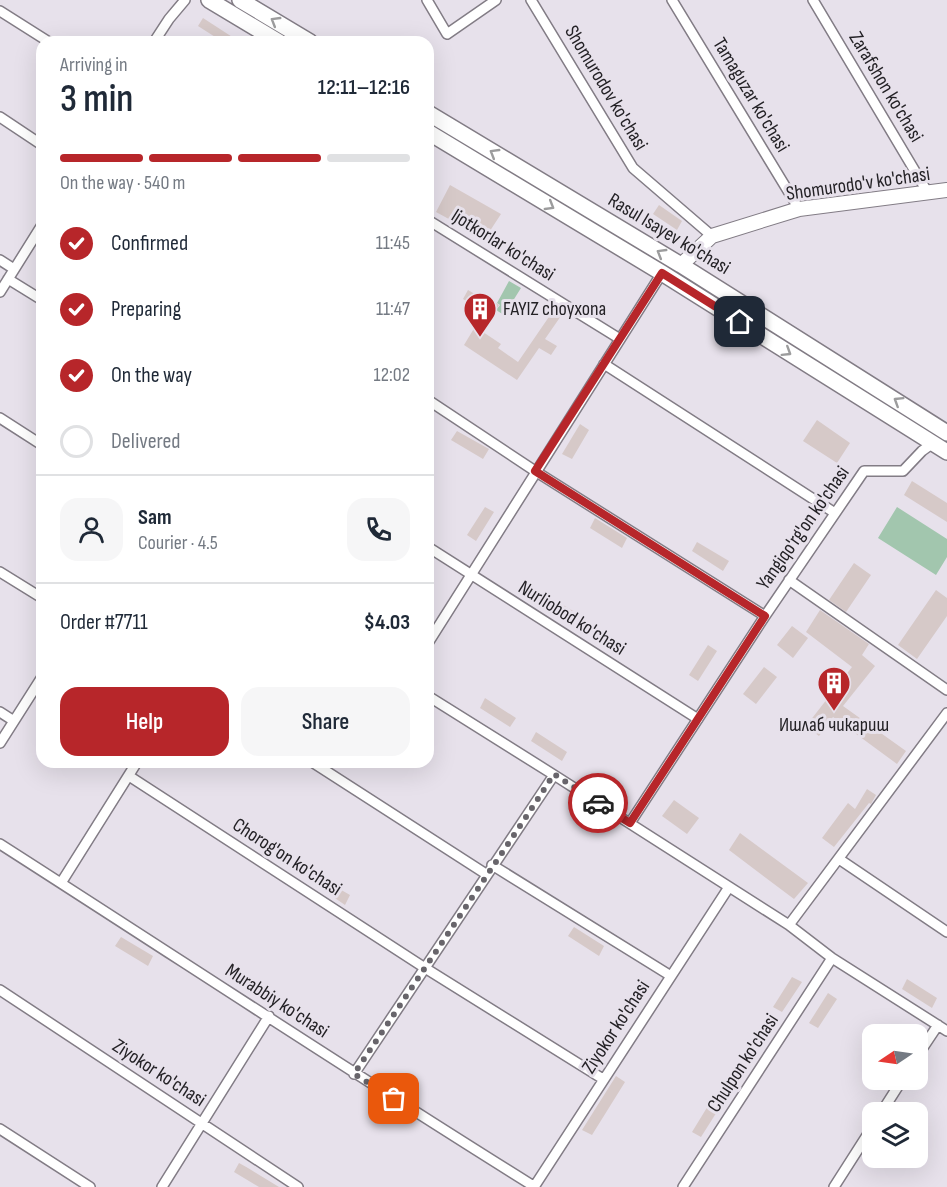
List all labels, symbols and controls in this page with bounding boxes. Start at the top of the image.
one-way arrow [271,17,281,28]
street label: Shomurodov ko'chasi [559,21,653,155]
street label: Zarafshon ko'chasi [844,28,928,146]
street label: Tamaguzar ko'chasi [707,33,795,157]
text: Arriving in [60,53,128,77]
text: 12:11–12:16 [318,74,410,101]
text: 3 min [60,76,133,123]
one-way arrow [490,148,500,160]
street label: Shomurodo'v ko'chasi [785,162,931,206]
text: On the way · 540 m [60,171,185,195]
street label: Rasul Isayev ko'chasi [604,188,734,280]
one-way arrow [543,198,554,209]
street label: Ijotkorlar ko'chasi [447,204,559,286]
icon: check [60,227,93,260]
text: Confirmed [111,230,188,257]
text: 11:45 [376,231,410,255]
one-way arrow [657,249,667,261]
building icon: FAYIZ choyxona [462,291,498,338]
icon: check [60,293,93,326]
text: Preparing [111,296,181,323]
pin [714,296,765,347]
text: 11:47 [376,297,410,321]
place label: FAYIZ choyxona [503,297,606,321]
icon: home [723,305,756,338]
one-way arrow [781,344,791,356]
icon: check [60,359,93,392]
text: On the way [111,362,192,389]
text: 12:02 [374,363,410,387]
one-way arrow [893,398,904,409]
text: Delivered [111,428,180,455]
street label: Yangiqo'rg'on ko'chasi [751,462,855,594]
button: person [60,498,123,561]
button: phone [347,498,410,561]
text: Sam [138,504,172,531]
text: Courier · 4.5 [138,531,218,555]
street label: Nurliobod ko'chasi [514,575,630,661]
text: Order #7711 [60,609,148,636]
text: $4.03 [364,609,410,636]
building icon: Ишлаб чикариш [816,665,852,712]
button: Help [60,687,229,756]
button: Share [241,687,410,756]
place label: Ишлаб чикариш [779,713,889,737]
courier [568,773,628,833]
icon: car [582,787,615,820]
street label: Chorog'on ko'chasi [228,813,346,901]
street label: Murabbiy ko'chasi [221,959,333,1043]
street label: Ziyokor ko'chasi [577,976,655,1078]
street label: Chulpon ko'chasi [702,1009,784,1117]
north arrow [862,1024,928,1090]
map controls [862,1024,928,1168]
street label: Ziyokor ko'chasi [108,1034,210,1112]
pin [368,1073,419,1124]
icon: bag [377,1082,410,1115]
button: layers [862,1102,928,1168]

